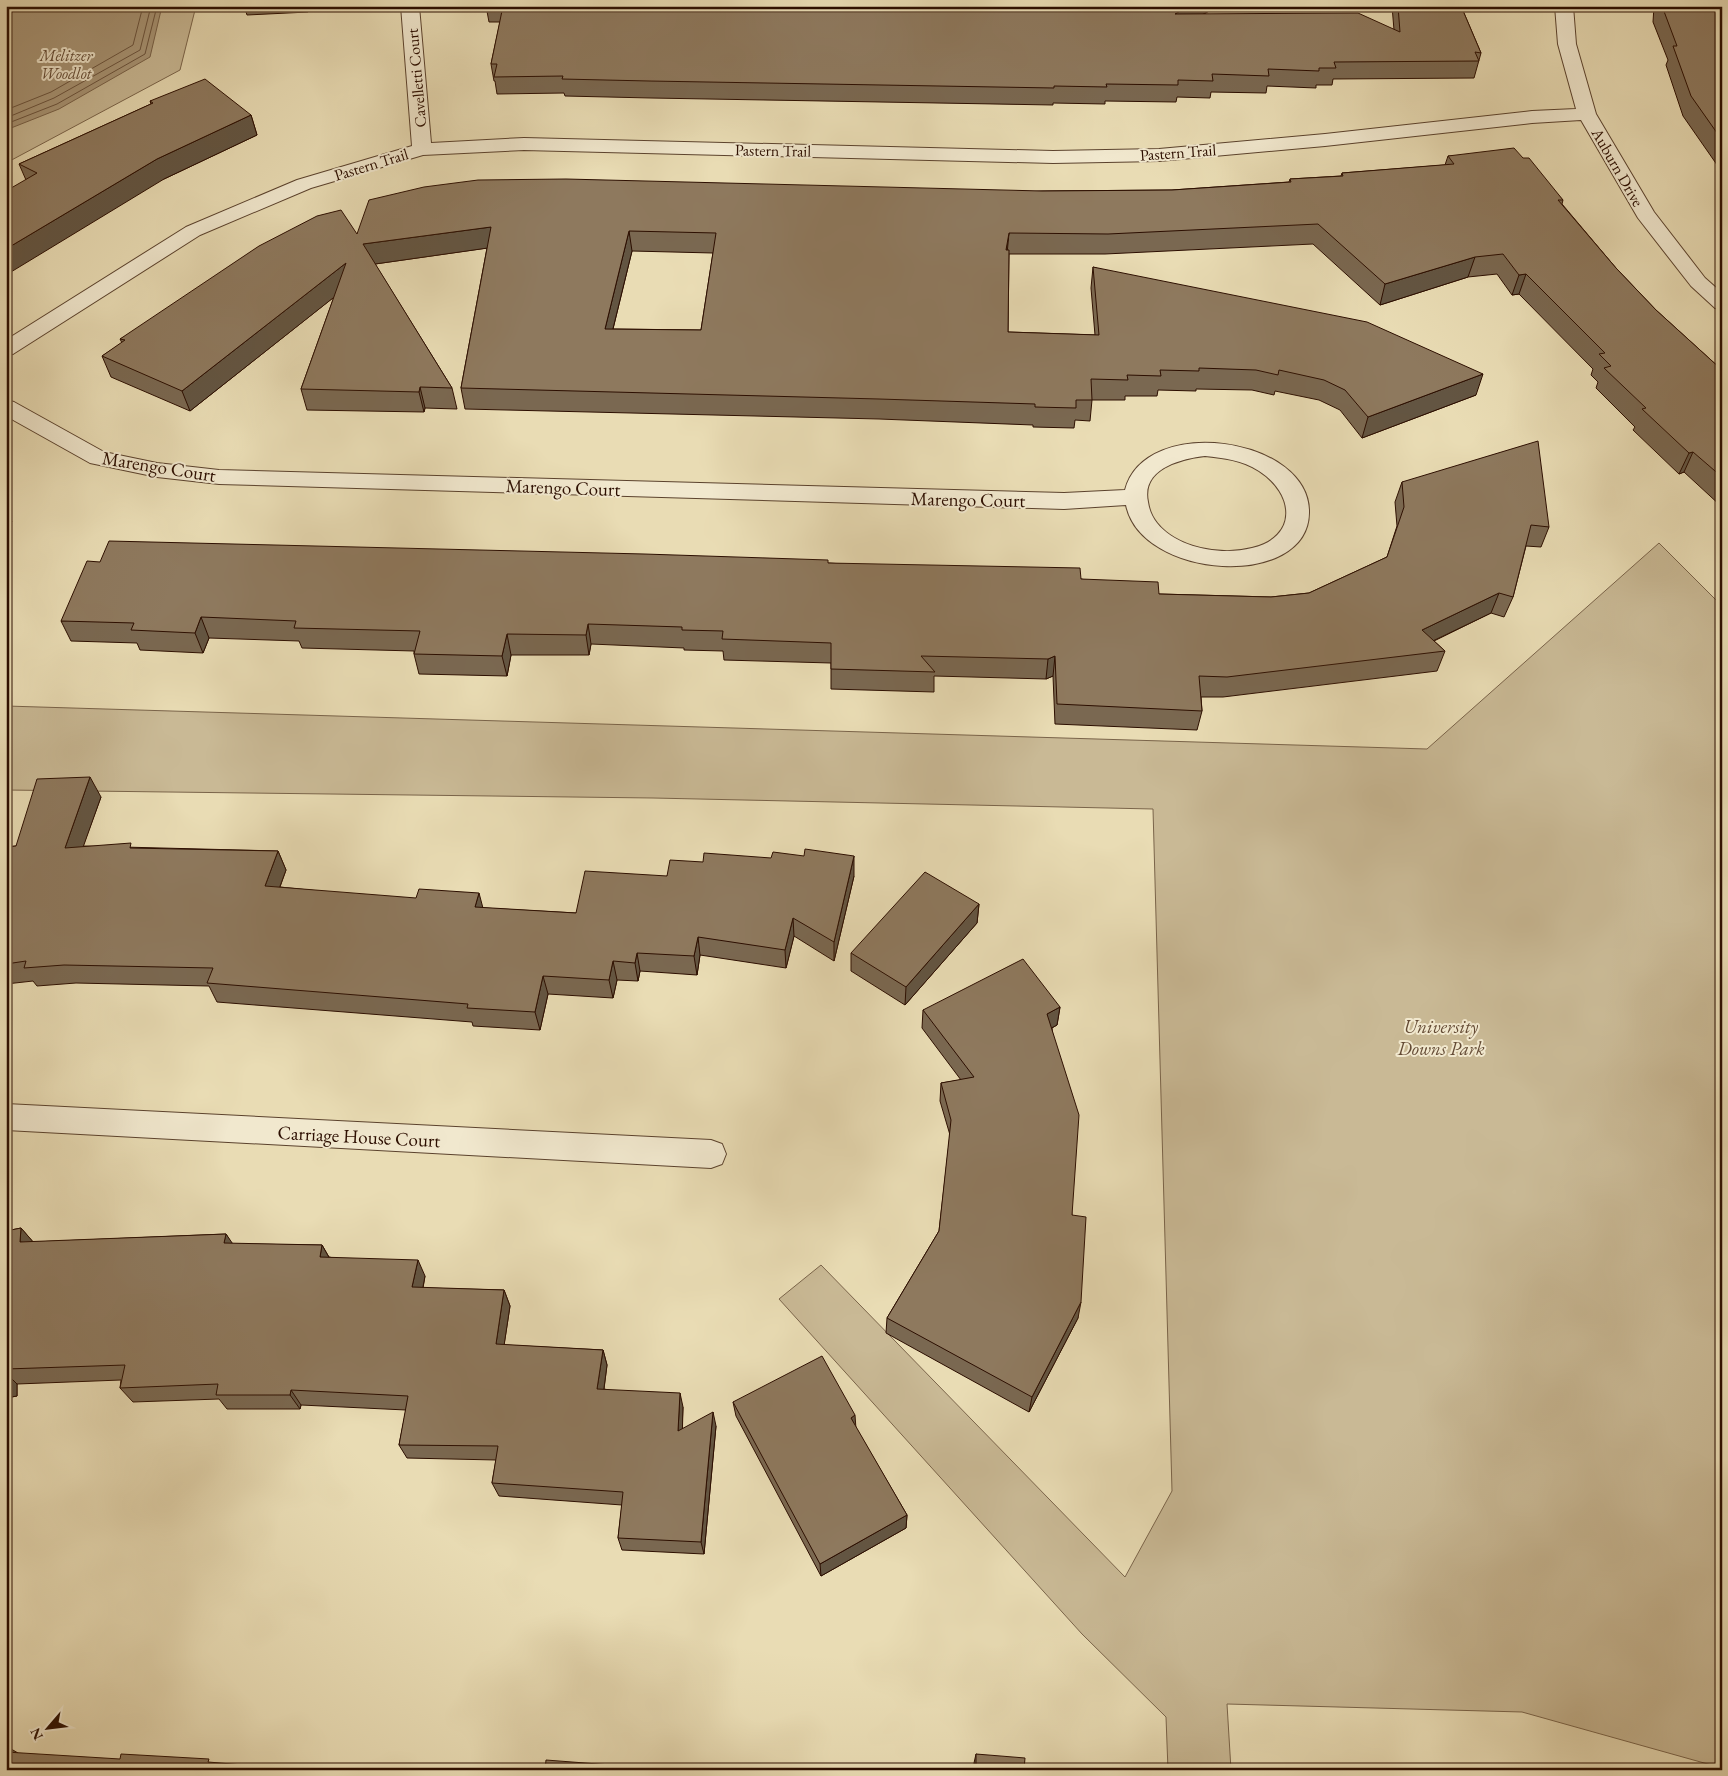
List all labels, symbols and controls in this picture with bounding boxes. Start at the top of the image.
street label: Cavelletti Court [402,28,431,128]
park label: Melitzer Woodlot [39,45,93,84]
street label: Auburn Drive [1586,123,1649,210]
street label: Pastern Trail [735,139,812,162]
street label: Pastern Trail [1139,139,1217,166]
street label: Pastern Trail [332,143,411,186]
street label: Marengo Court [100,445,218,488]
street label: Marengo Court [505,473,621,502]
street label: Marengo Court [910,486,1026,513]
park label: University Downs Park [1396,1014,1485,1061]
street label: Carriage House Court [277,1120,441,1153]
north arrow [22,1704,72,1754]
text: N [26,1724,47,1743]

